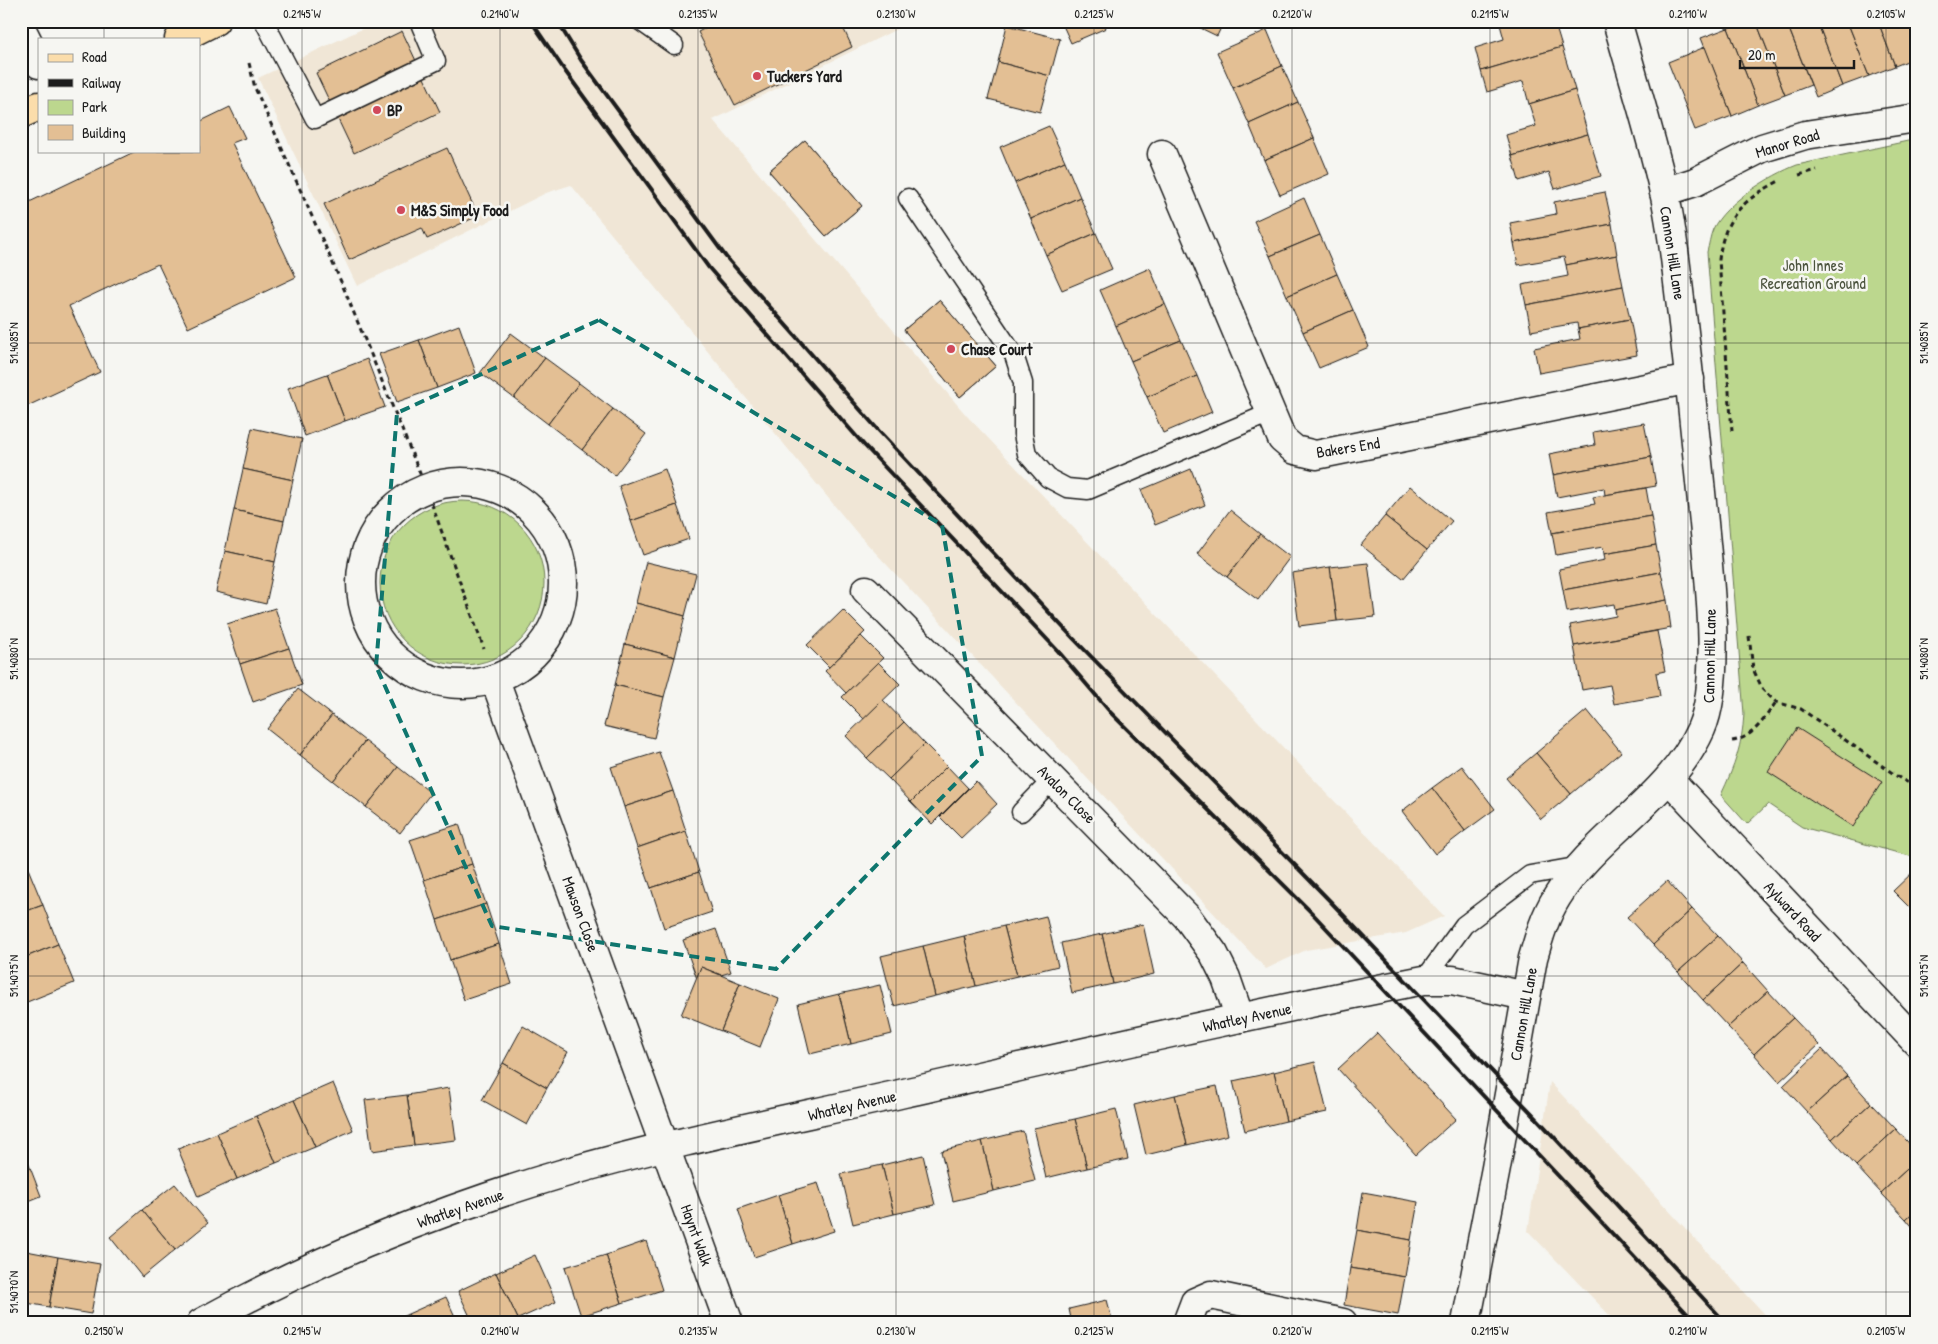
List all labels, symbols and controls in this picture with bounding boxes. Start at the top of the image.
text: 0.2145°W [283,5,321,22]
text: 0.2140°W [481,5,520,22]
text: 0.2135°W [679,5,718,22]
text: 0.2130°W [877,5,916,22]
text: 0.2125°W [1075,5,1114,22]
text: 0.2120°W [1272,5,1312,22]
text: 0.2115°W [1471,5,1509,22]
text: 0.2110°W [1669,5,1708,22]
text: 0.2105°W [1867,5,1906,22]
legend [38,38,200,152]
scale bar [1740,38,1854,70]
text: 20 m [1748,44,1775,65]
text: Road [82,46,107,67]
place label: Tuckers Yard [766,65,843,87]
marker: Tuckers Yard [751,70,763,82]
text: Railway [82,72,121,93]
text: Park [82,96,107,117]
place label: BP [387,99,403,121]
marker: BP [371,104,383,116]
text: Building [82,122,126,143]
street label: Manor Road [1752,123,1822,163]
place label: M&S Simply Food [411,199,509,222]
marker: M&S Simply Food [395,204,407,216]
street label: Cannon Hill Lane [1655,205,1691,302]
park label: John Innes Recreation Ground [1760,254,1866,294]
text: 51.4085°N [5,322,22,364]
text: 51.4085°N [1915,322,1932,364]
place label: Chase Court [961,338,1033,360]
marker: Chase Court [945,343,957,355]
street label: Bakers End [1315,431,1381,463]
street label: Cannon Hill Lane [1697,608,1721,703]
text: 51.4080°N [5,638,22,680]
text: 51.4080°N [1915,638,1932,680]
street label: Avalon Close [1033,760,1101,828]
street label: Mawson Close [557,873,605,955]
street label: Aylward Road [1759,876,1827,946]
text: 51.4075°N [5,955,22,997]
text: 51.4075°N [1915,955,1932,997]
street label: Cannon Hill Lane [1504,965,1542,1062]
street label: Whatley Avenue [1201,997,1294,1037]
street label: Whatley Avenue [806,1084,899,1126]
street label: Whatley Avenue [414,1183,507,1233]
street label: Haynt Walk [676,1201,718,1269]
text: 51.4070°N [5,1271,22,1313]
text: 0.2150°W [85,1322,124,1339]
text: 0.2145°W [283,1322,321,1339]
text: 0.2140°W [481,1322,520,1339]
text: 0.2135°W [679,1322,718,1339]
text: 0.2130°W [877,1322,916,1339]
text: 0.2125°W [1075,1322,1114,1339]
text: 0.2120°W [1272,1322,1312,1339]
text: 0.2115°W [1471,1322,1509,1339]
text: 0.2110°W [1669,1322,1708,1339]
text: 0.2105°W [1867,1322,1906,1339]

